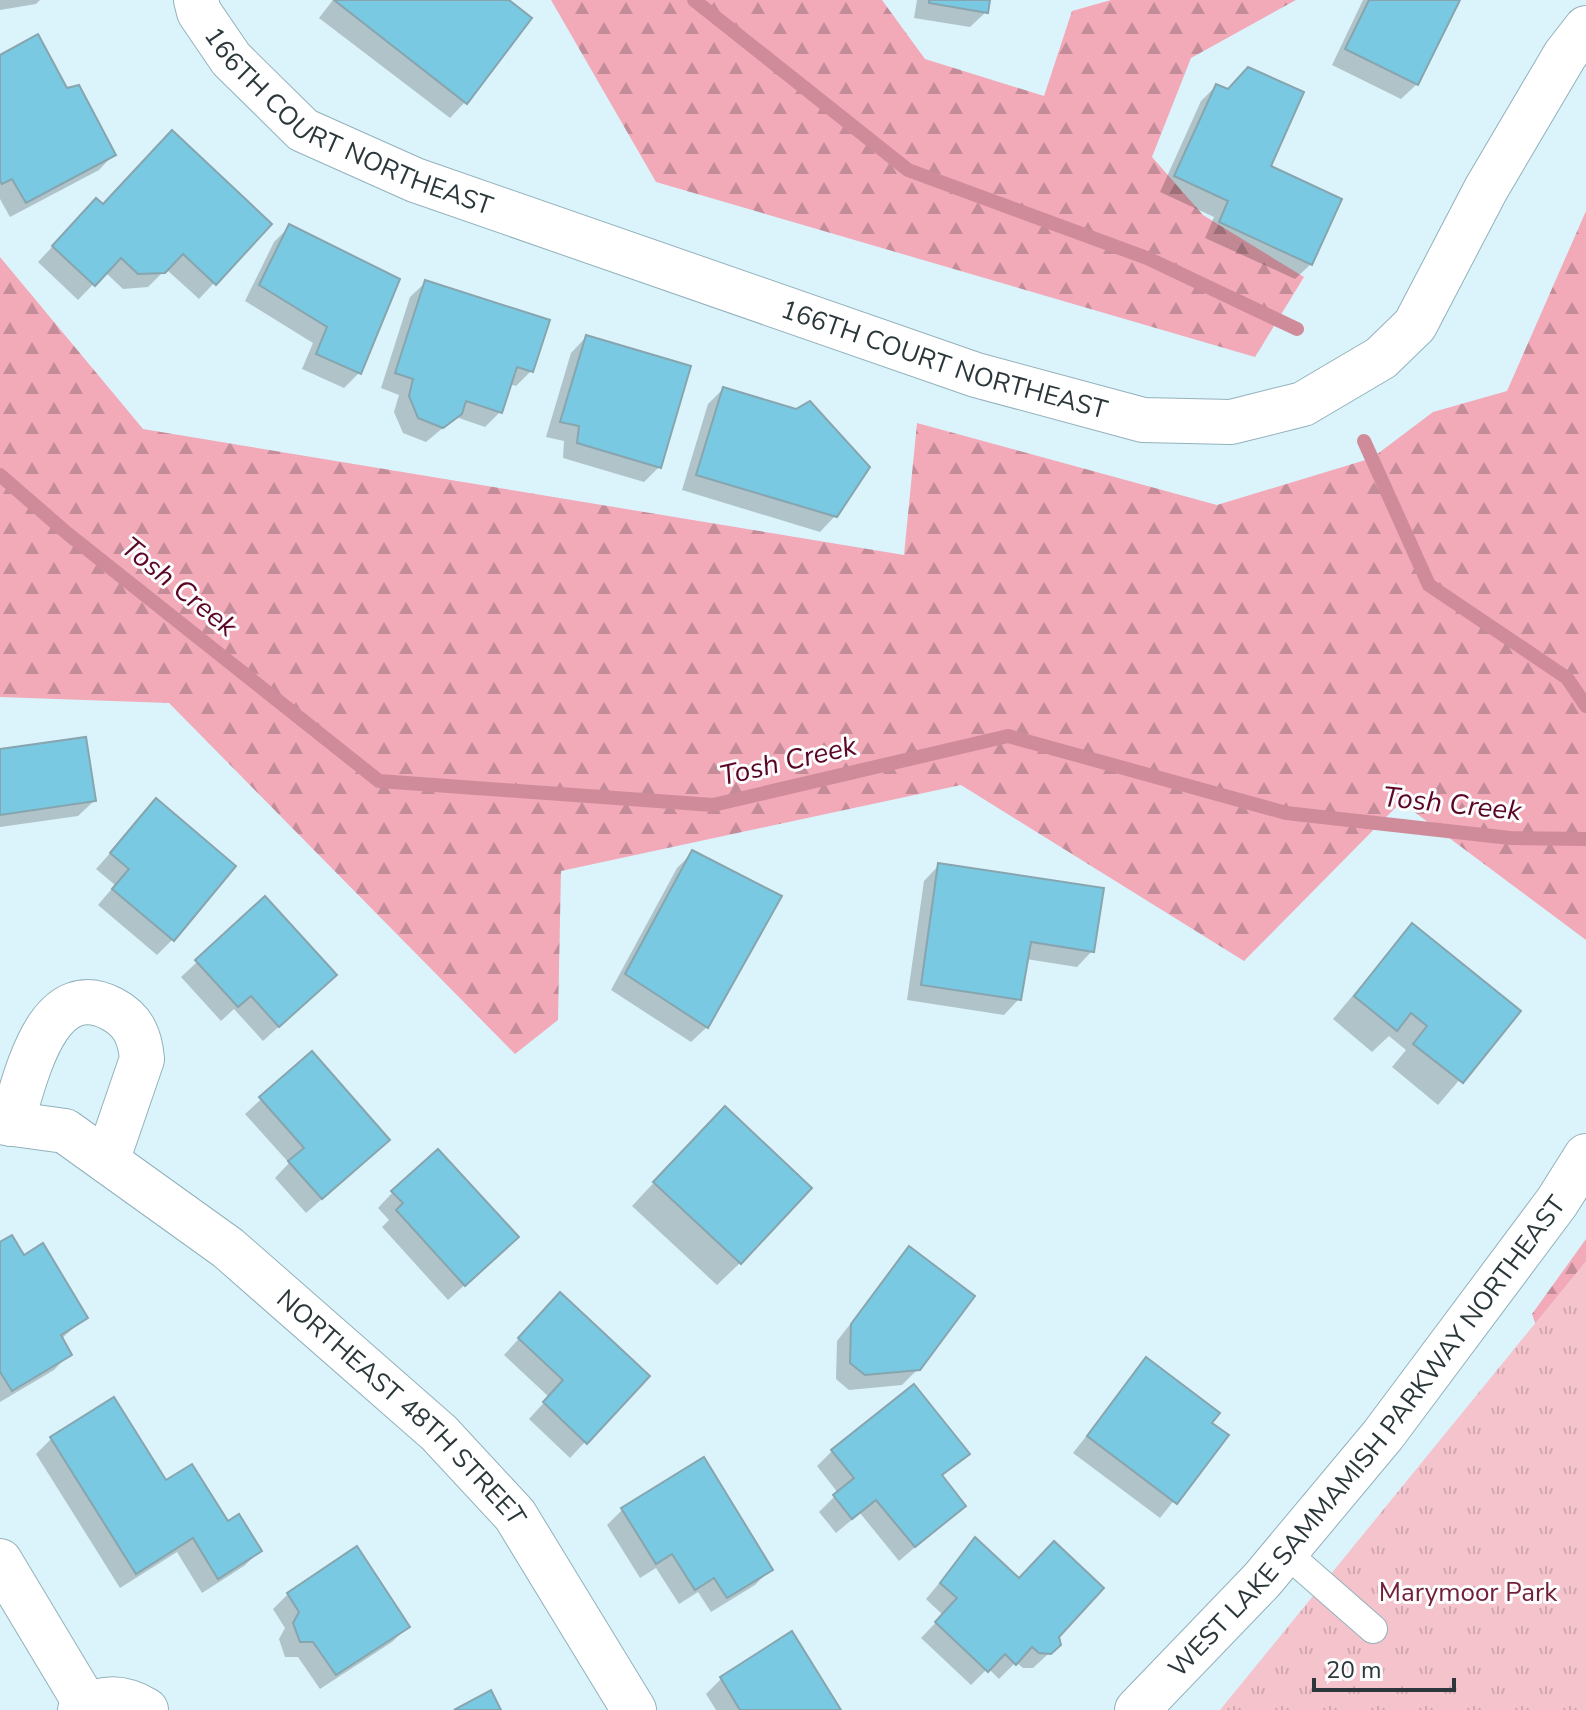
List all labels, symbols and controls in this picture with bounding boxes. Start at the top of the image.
street label: 166TH COURT NORTHEAST [197,20,498,223]
street label: 166TH COURT NORTHEAST [776,291,1112,427]
water label: Tosh Creek [113,528,246,646]
water label: Tosh Creek [716,727,861,795]
water label: Tosh Creek [1381,778,1524,830]
street label: WEST LAKE SAMMAMISH PARKWAY NORTHEAST [1160,1188,1574,1685]
street label: NORTHEAST 48TH STREET [269,1281,535,1532]
park label: Marymoor Park [1379,1575,1558,1610]
scale bar [1314,1642,1454,1692]
text: 20 m [1326,1654,1382,1686]

